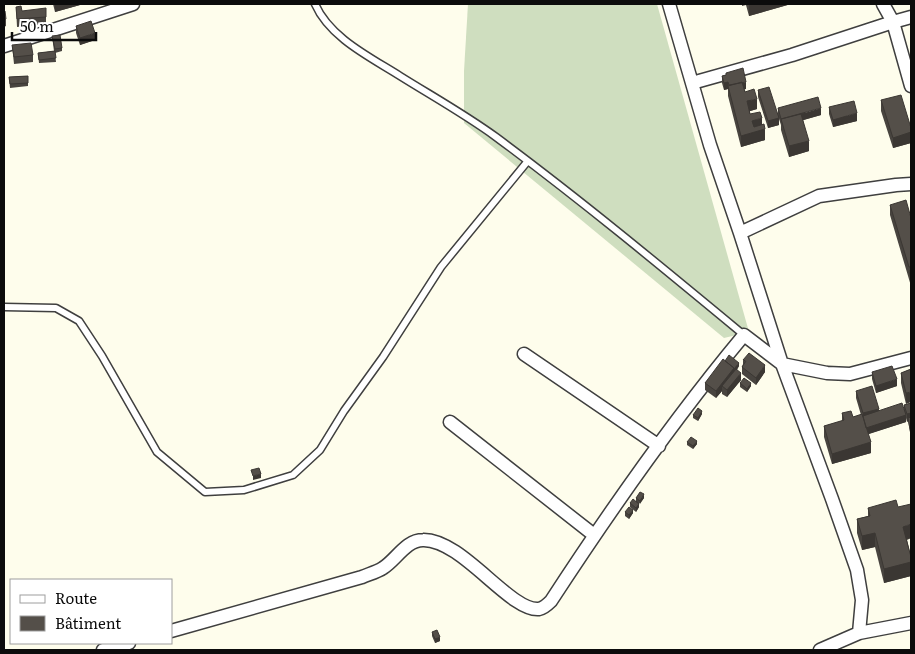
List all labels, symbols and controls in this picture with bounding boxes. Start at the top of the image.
scale bar [12,10,96,42]
text: 50 m [20,14,54,37]
legend [10,579,172,644]
text: Route [55,586,97,609]
text: Bâtiment [55,611,121,634]

